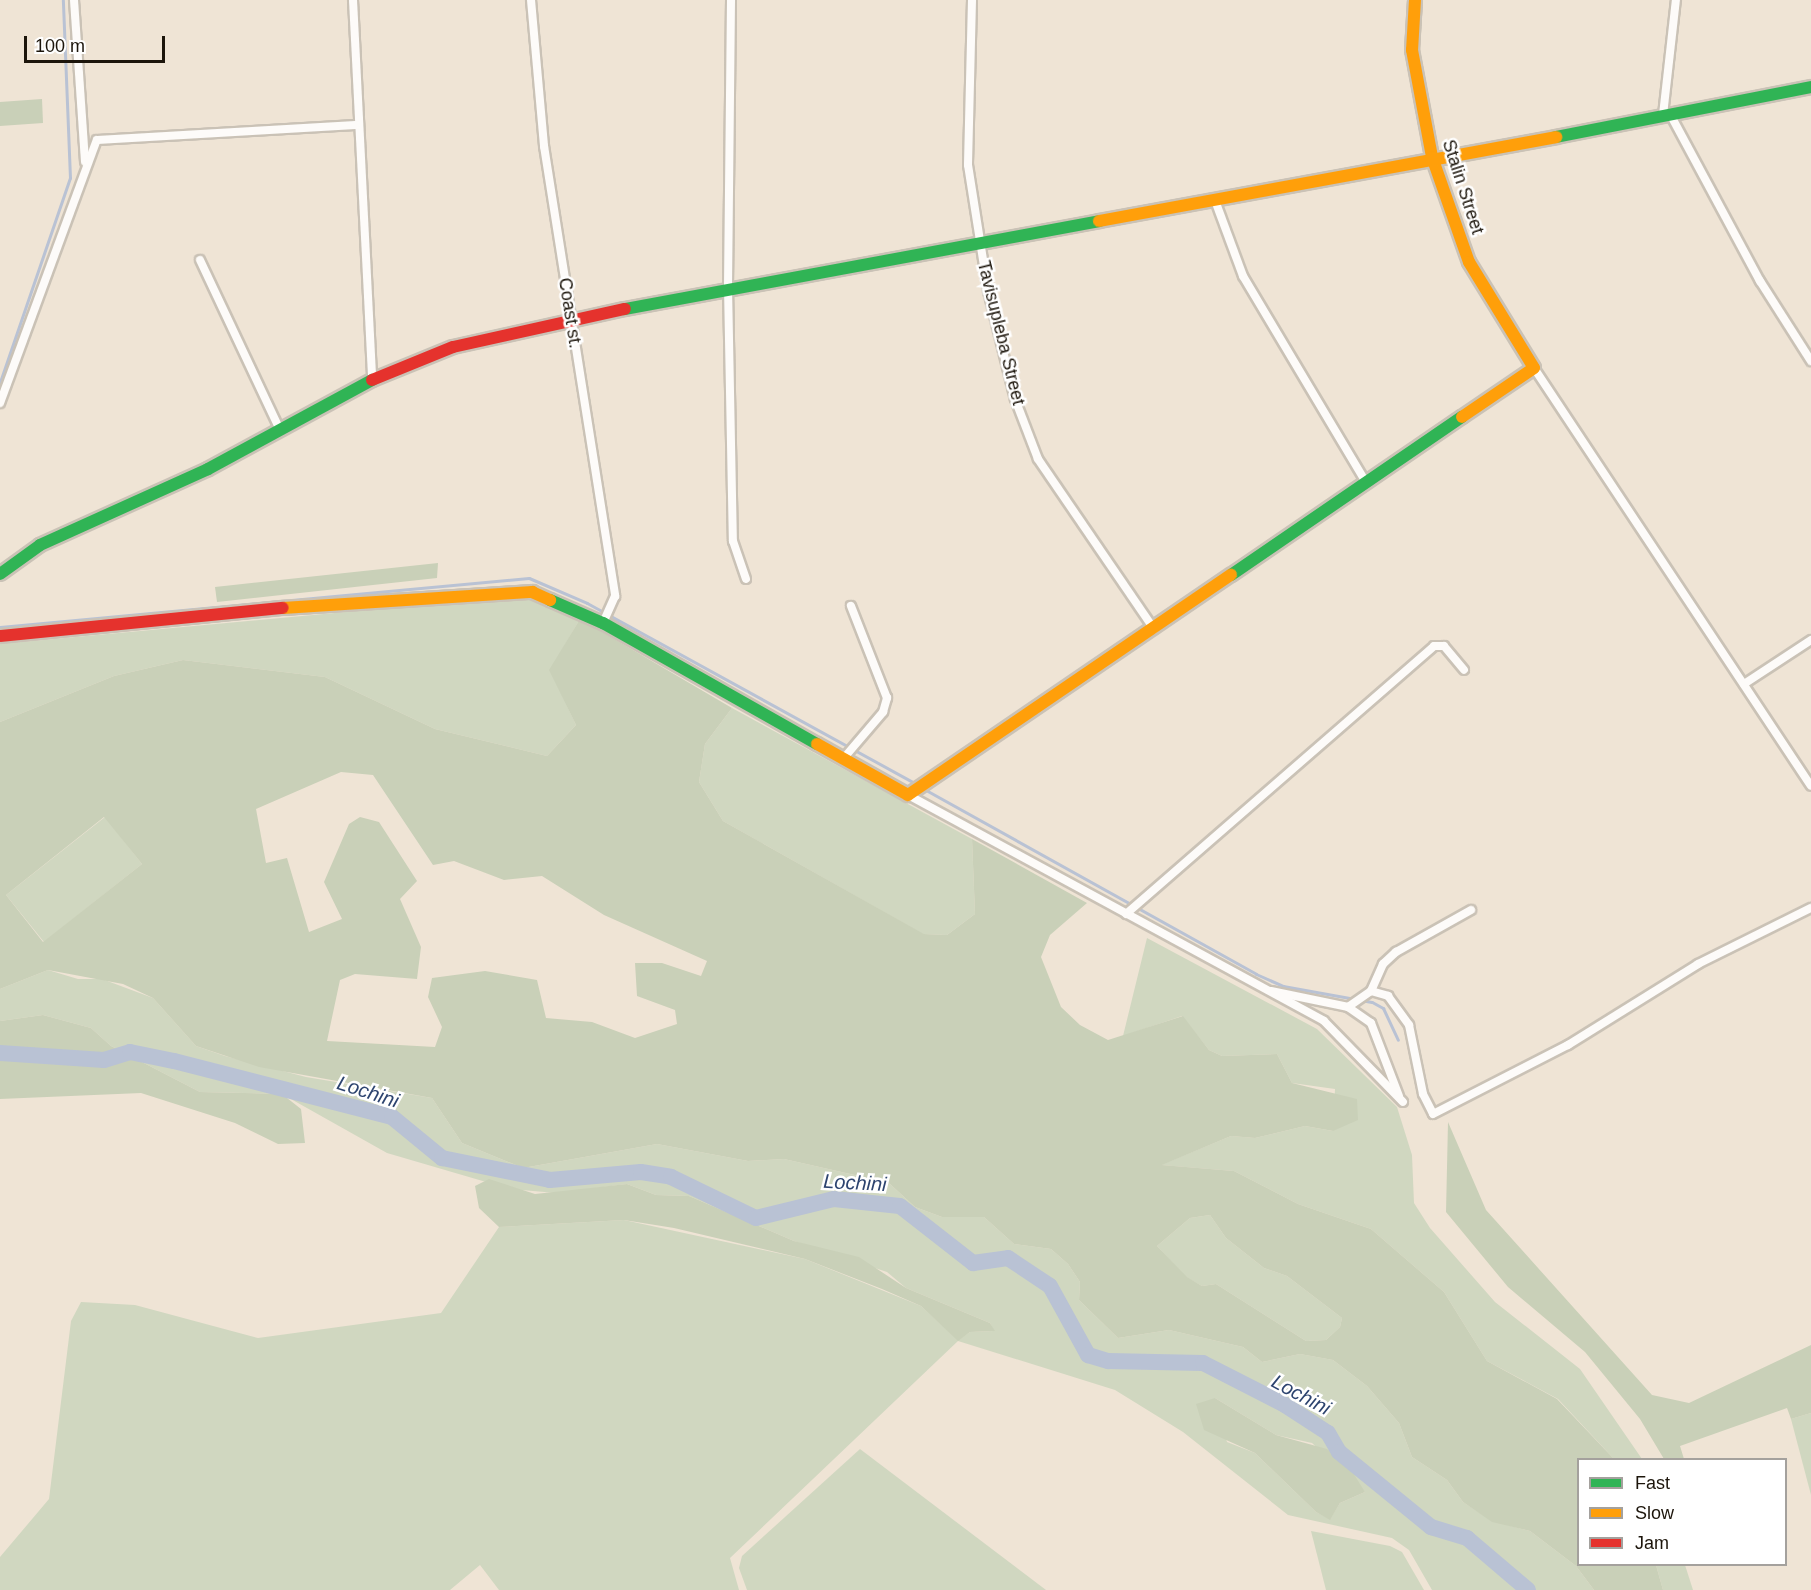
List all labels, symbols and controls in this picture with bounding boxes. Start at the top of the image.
scale bar [27,24,168,62]
text: 100 m [35,36,85,56]
street label: Stalin Street [1438,137,1488,237]
street label: Tavisupleba Street [973,259,1029,407]
street label: Coast st. [554,276,586,350]
water label: Lochini [334,1071,402,1113]
water label: Lochini [823,1169,887,1197]
water label: Lochini [1267,1370,1335,1420]
legend [1577,1458,1787,1566]
text: Fast [1635,1473,1670,1493]
text: Slow [1635,1503,1674,1523]
text: Jam [1635,1533,1669,1553]

